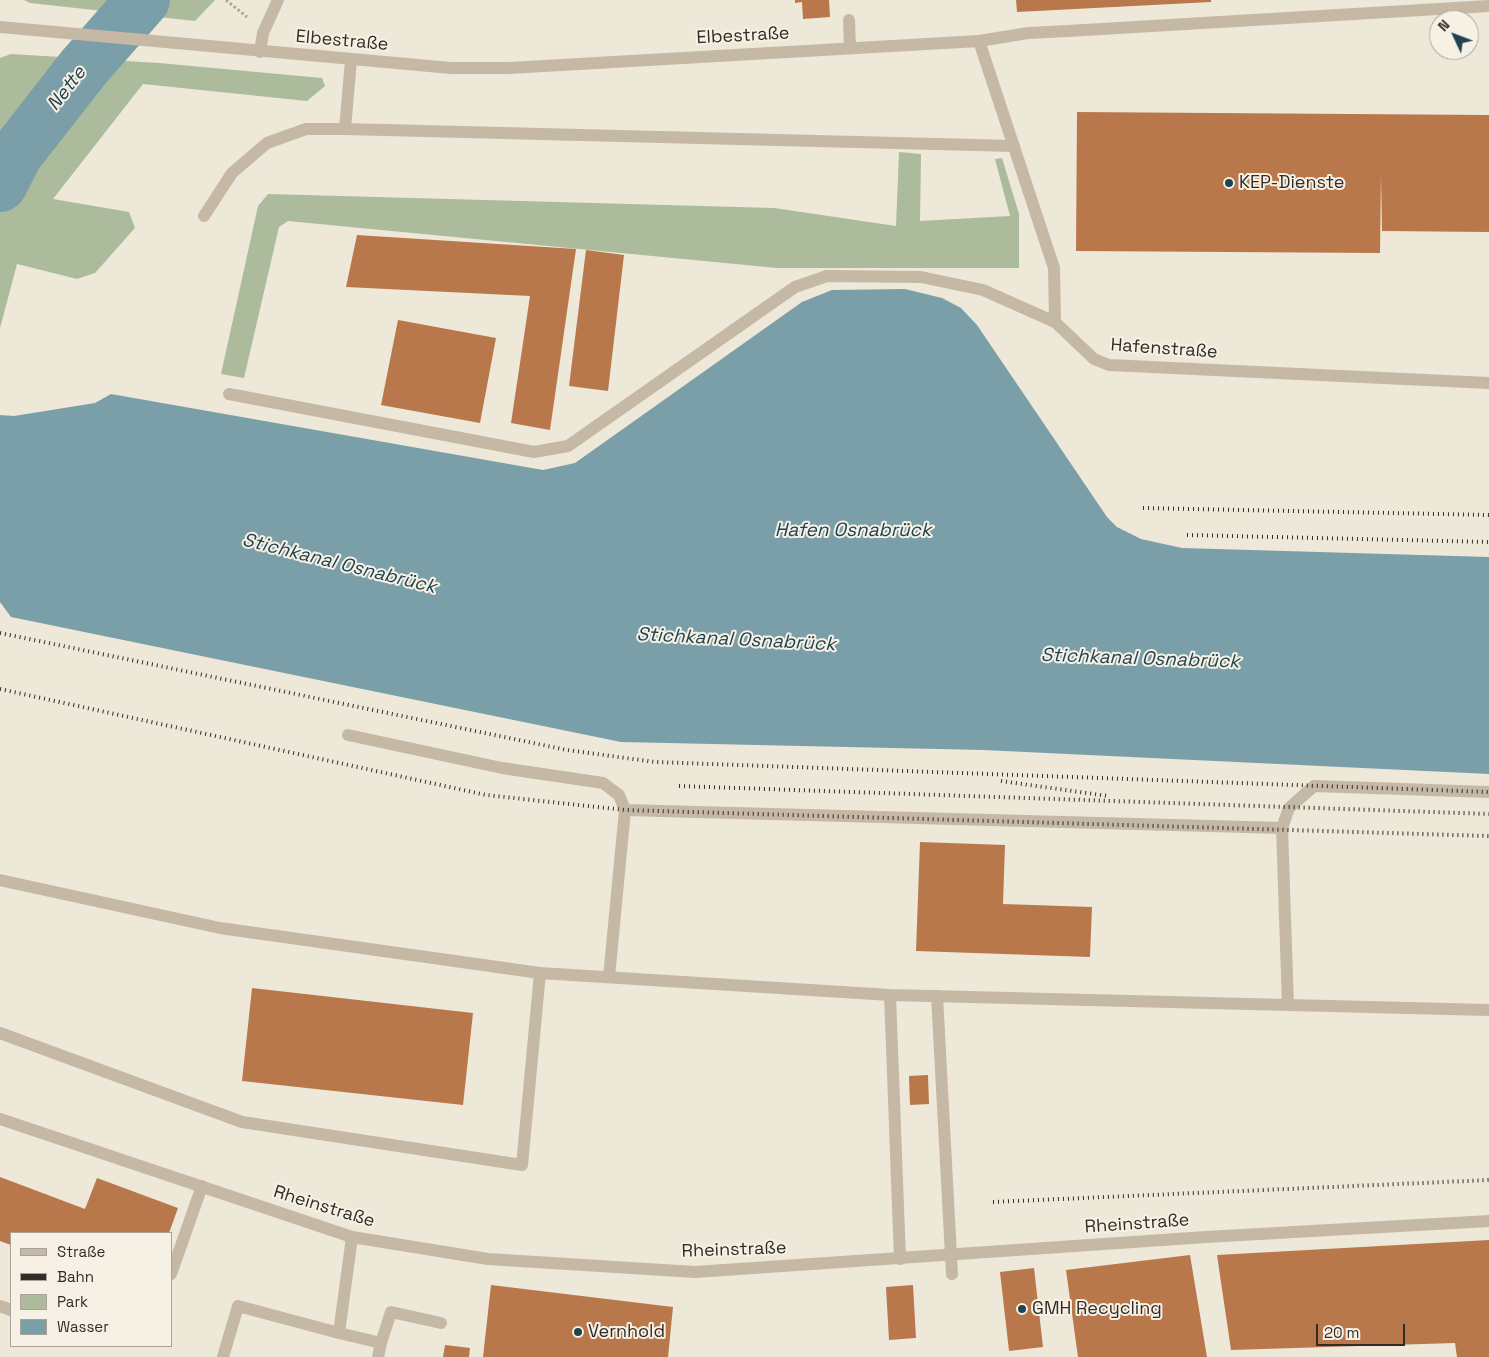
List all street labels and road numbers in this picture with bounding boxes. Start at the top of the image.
street label: Elbestraße [696,23,790,49]
street label: Elbestraße [295,26,389,56]
street label: Hafenstraße [1110,334,1218,364]
street label: Rheinstraße [271,1181,377,1233]
street label: Rheinstraße [1084,1210,1190,1238]
street label: Rheinstraße [681,1237,787,1263]

